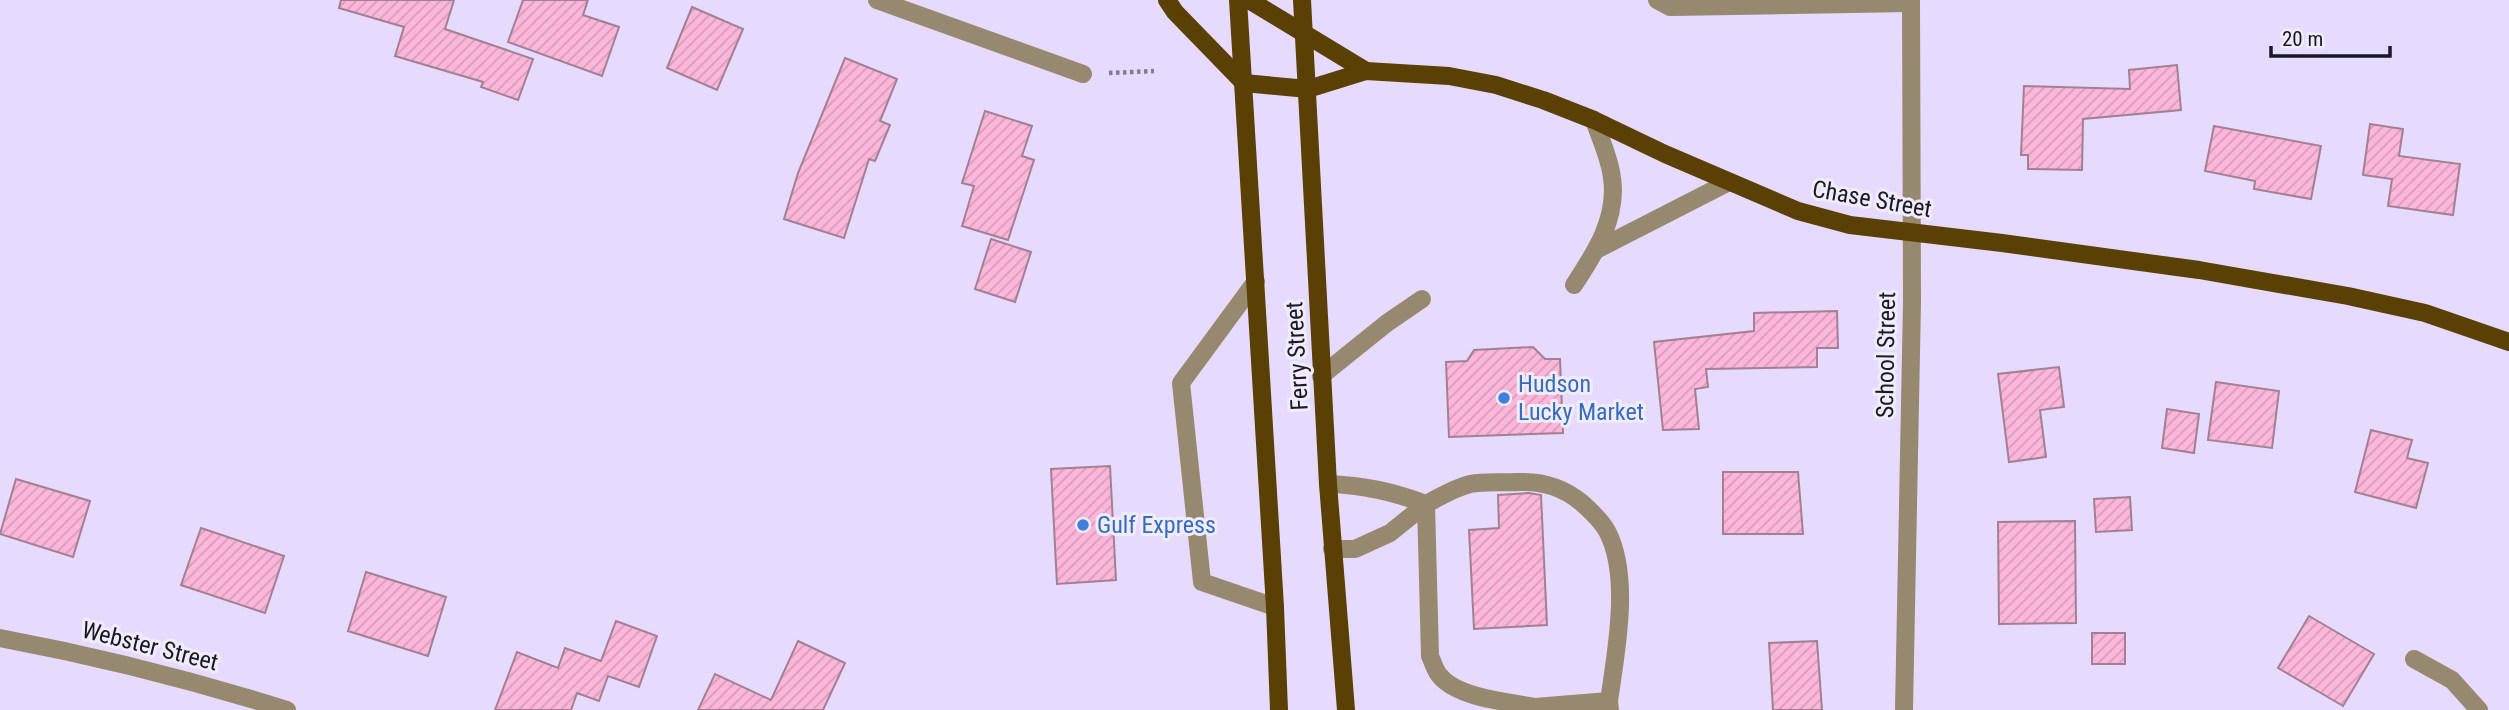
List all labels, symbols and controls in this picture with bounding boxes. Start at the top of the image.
scale bar [2271,14,2390,58]
text: 20 m [2282,27,2323,51]
street label: Chase Street [1810,175,1934,223]
street label: School Street [1871,292,1901,418]
street label: Ferry Street [1280,301,1314,411]
place label: Hudson Lucky Market [1518,370,1644,426]
marker: Hudson Lucky Market [1496,390,1512,406]
place label: Gulf Express [1097,511,1216,539]
marker: Gulf Express [1075,517,1091,533]
street label: Webster Street [79,616,221,676]

